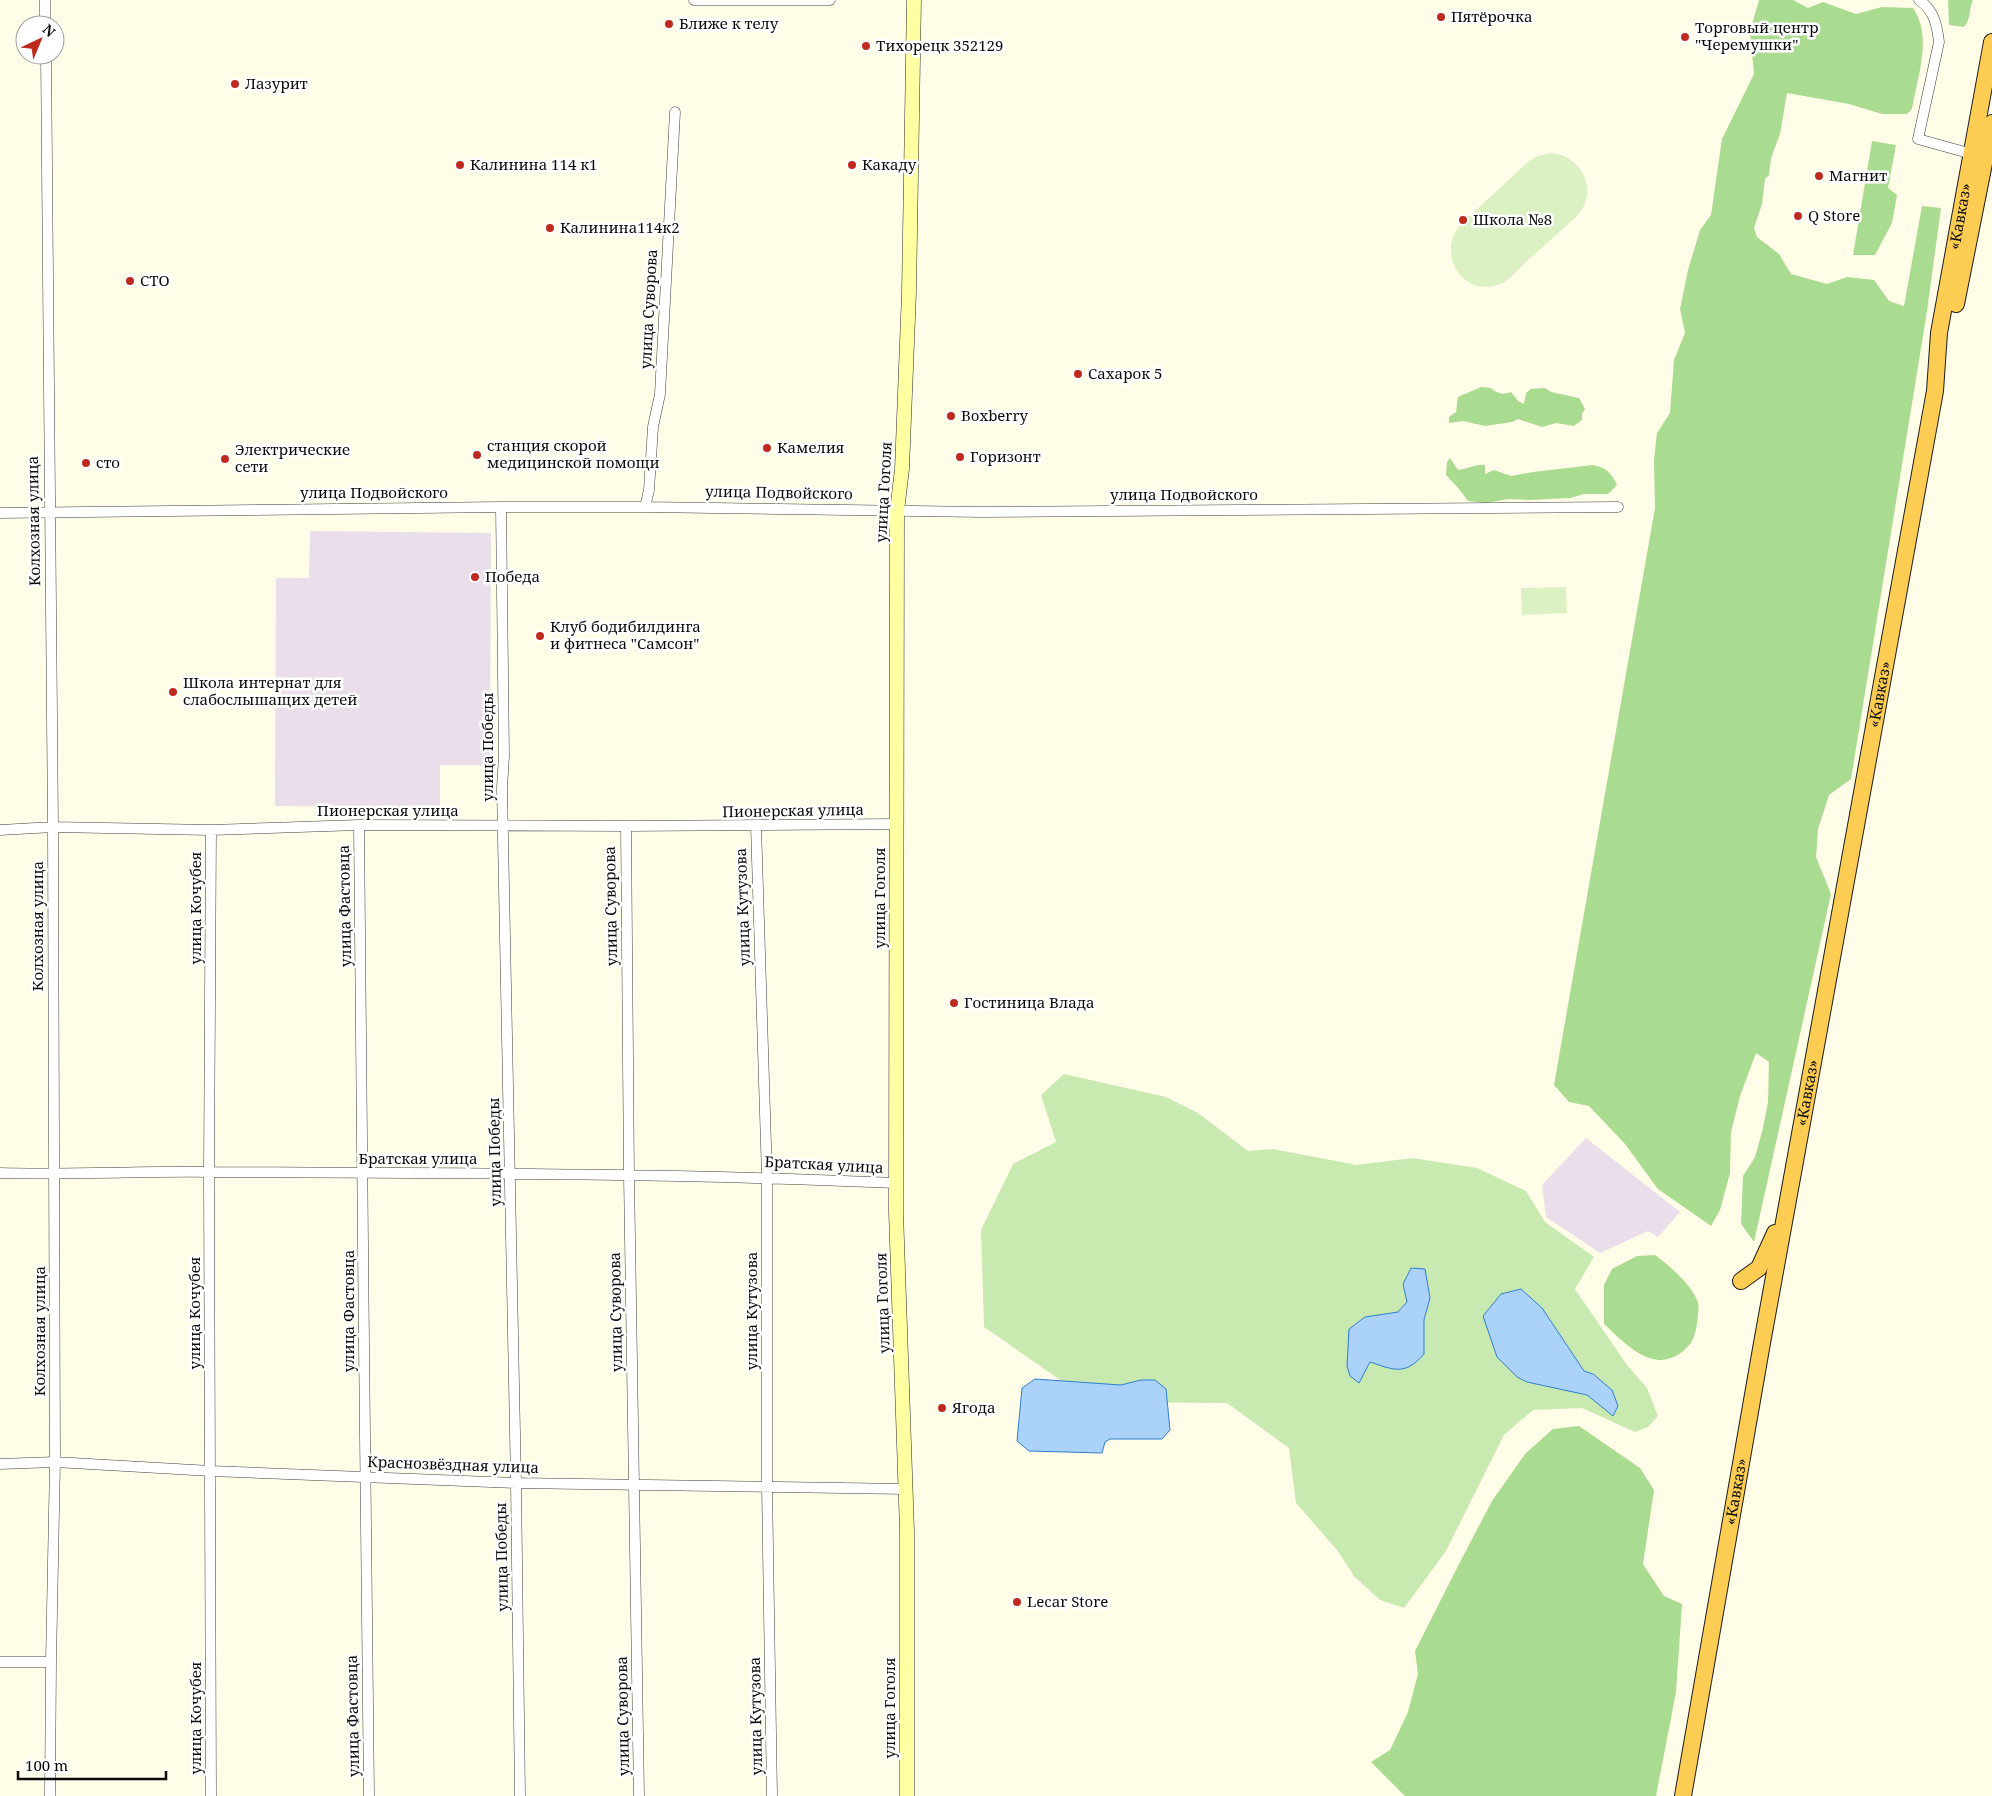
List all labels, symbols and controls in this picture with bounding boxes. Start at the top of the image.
place label: Пятёрочка [1451,6,1532,26]
marker: Пятёрочка [1435,11,1447,23]
place label: Ближе к телу [679,13,779,33]
north arrow [15,15,65,65]
place label: Торговый центр "Черемушки" [1695,17,1818,54]
marker: Ближе к телу [663,18,675,30]
text: N [39,20,60,41]
marker: Торговый центр "Черемушки" [1679,31,1691,43]
place label: Тихорецк 352129 [876,35,1003,55]
marker: Тихорецк 352129 [860,40,872,52]
place label: Лазурит [245,73,308,93]
marker: Лазурит [229,78,241,90]
place label: Калинина 114 к1 [470,154,597,174]
place label: Какаду [862,154,917,174]
marker: Калинина 114 к1 [454,159,466,171]
marker: Какаду [846,159,858,171]
place label: Магнит [1829,165,1887,185]
marker: Магнит [1813,170,1825,182]
street label: «Кавказ» [1943,181,1975,251]
place label: Q Store [1808,205,1860,225]
place label: Школа №8 [1473,209,1552,229]
marker: Q Store [1792,210,1804,222]
marker: Школа №8 [1457,214,1469,226]
place label: Калинина114к2 [560,217,680,237]
marker: Калинина114к2 [544,222,556,234]
street label: улица Суворова [635,249,661,369]
place label: СТО [140,270,170,290]
marker: СТО [124,275,136,287]
place label: Сахарок 5 [1088,363,1162,383]
marker: Сахарок 5 [1072,368,1084,380]
place label: Boxberry [961,405,1029,425]
marker: Boxberry [945,410,957,422]
place label: станция скорой медицинской помощи [487,435,660,472]
place label: Камелия [777,437,844,457]
place label: Электрические сети [235,439,350,476]
street label: улица Гоголя [870,441,896,543]
marker: Камелия [761,442,773,454]
place label: Горизонт [970,446,1041,466]
marker: станция скорой медицинской помощи [471,449,483,461]
marker: Горизонт [954,451,966,463]
place label: сто [96,452,120,472]
marker: Электрические сети [219,453,231,465]
street label: Колхозная улица [22,456,44,586]
marker: сто [80,457,92,469]
street label: улица Подвойского [705,481,853,503]
street label: улица Подвойского [300,482,448,502]
street label: улица Подвойского [1110,484,1258,504]
place label: Победа [485,566,540,586]
marker: Победа [469,571,481,583]
place label: Клуб бодибилдинга и фитнеса "Самсон" [550,616,701,653]
marker: Клуб бодибилдинга и фитнеса "Самсон" [534,630,546,642]
street label: «Кавказ» [1863,659,1895,729]
place label: Школа интернат для слабослышащих детей [183,672,357,709]
marker: Школа интернат для слабослышащих детей [167,686,179,698]
street label: улица Победы [477,692,497,802]
street label: Пионерская улица [722,799,864,821]
street label: Пионерская улица [317,800,459,820]
street label: улица Фастовца [333,845,355,967]
street label: улица Суворова [599,846,621,966]
street label: улица Кутузова [730,847,754,967]
street label: улица Гоголя [869,848,889,948]
street label: улица Кочубея [185,852,205,964]
street label: Колхозная улица [27,861,47,991]
place label: Гостиница Влада [964,992,1095,1012]
marker: Гостиница Влада [948,997,960,1009]
street label: «Кавказ» [1791,1058,1822,1128]
street label: улица Победы [483,1097,505,1207]
street label: Братская улица [358,1148,478,1168]
street label: Братская улица [764,1151,884,1177]
street label: улица Фастовца [338,1250,358,1372]
street label: улица Суворова [604,1252,626,1372]
street label: улица Кутузова [741,1252,761,1370]
street label: улица Гоголя [870,1252,894,1354]
street label: улица Кочубея [184,1257,204,1369]
street label: Колхозная улица [29,1266,49,1396]
place label: Ягода [951,1397,995,1417]
marker: Ягода [936,1402,948,1414]
street label: Краснозвёздная улица [367,1451,539,1477]
street label: «Кавказ» [1719,1456,1751,1526]
street label: улица Победы [490,1502,512,1612]
place label: Lecar Store [1027,1591,1108,1611]
marker: Lecar Store [1011,1596,1023,1608]
street label: улица Фастовца [341,1655,363,1777]
street label: улица Суворова [611,1656,633,1776]
street label: улица Кутузова [744,1657,766,1775]
street label: улица Гоголя [879,1658,899,1758]
street label: улица Кочубея [185,1662,205,1774]
scale bar [18,1748,165,1780]
text: 100 m [25,1755,68,1775]

